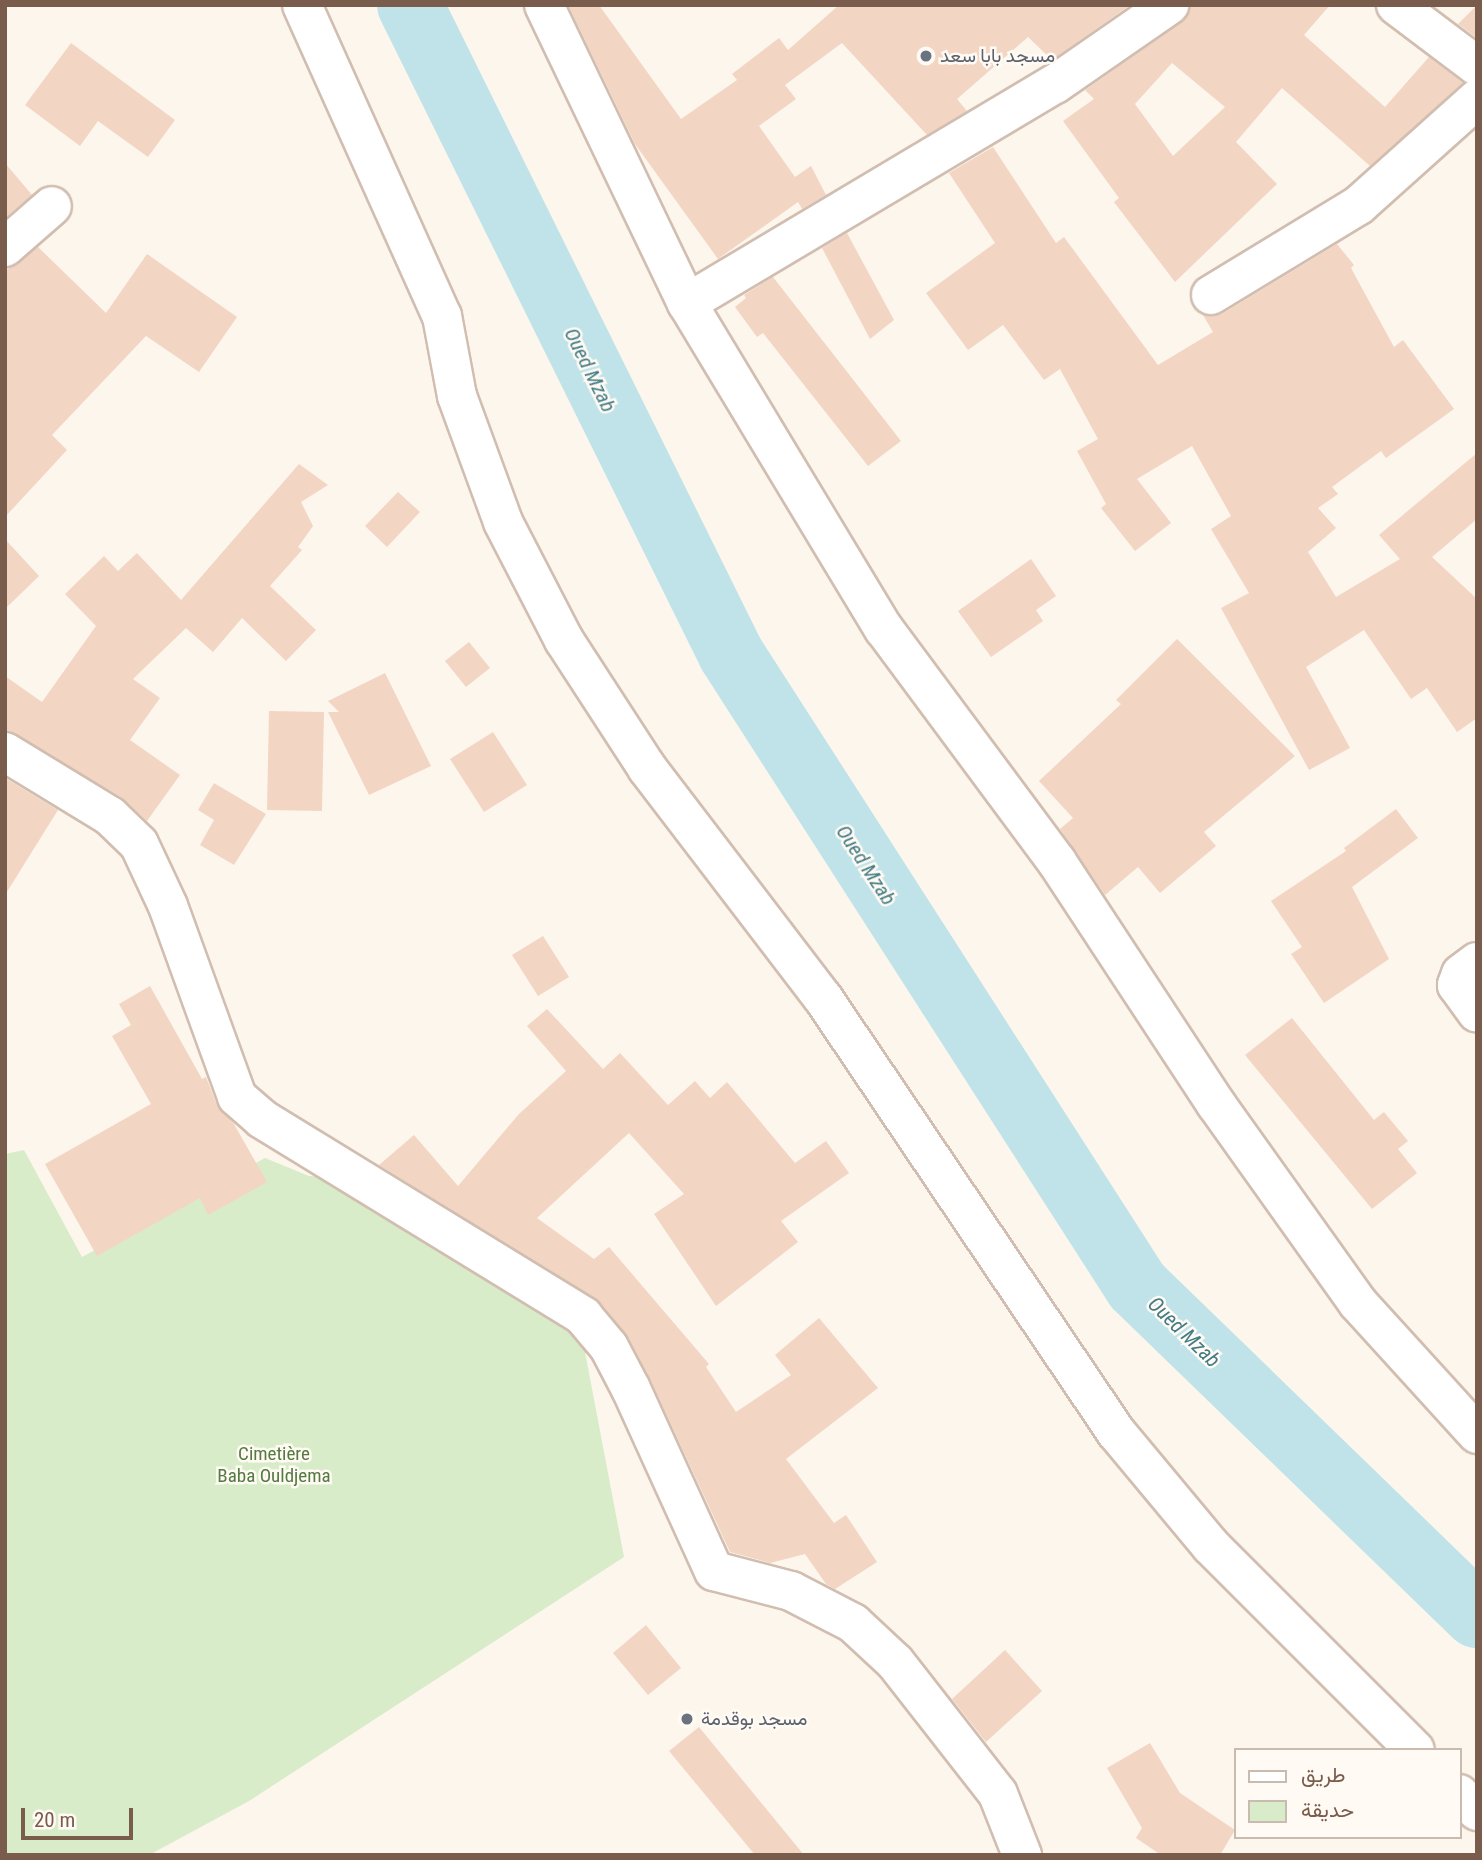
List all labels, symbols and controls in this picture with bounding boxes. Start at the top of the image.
place label: مسجد بابا سعد [940,45,1055,67]
marker: مسجد بابا سعد [918,48,934,64]
water label: Oued Mzab [559,324,621,416]
water label: Oued Mzab [831,820,901,910]
water label: Oued Mzab [1143,1291,1225,1373]
park label: Cimetière Baba Ouldjema [217,1443,331,1487]
place label: مسجد بوقدمة [701,1708,807,1730]
marker: مسجد بوقدمة [679,1711,695,1727]
legend [1234,1748,1461,1839]
text: طريق [1301,1763,1346,1787]
scale bar [24,1794,136,1838]
text: حديقة [1301,1798,1354,1822]
text: 20 m [34,1808,75,1832]

